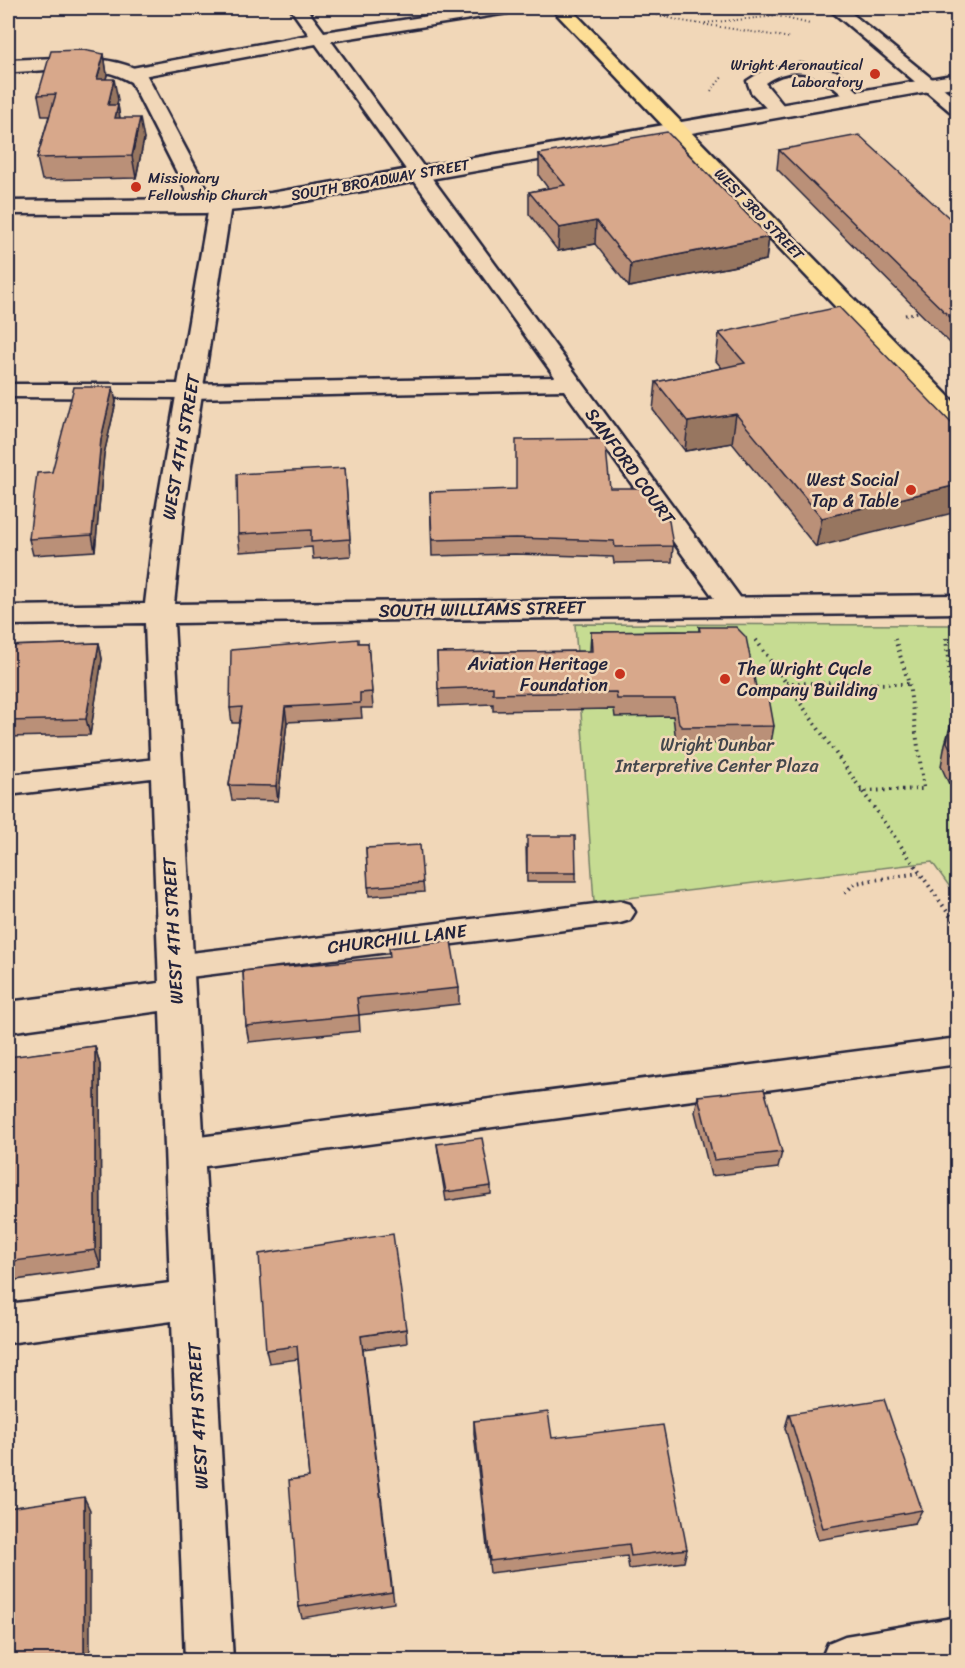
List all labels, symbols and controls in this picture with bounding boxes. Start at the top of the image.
place label: Wright Aeronautical Laboratory [730,52,864,95]
marker: Wright Aeronautical Laboratory [868,67,882,81]
street label: SOUTH BROADWAY STREET [289,151,473,208]
street label: WEST 3RD STREET [708,162,811,267]
place label: Missionary Fellowship Church [148,165,268,208]
marker: Missionary Fellowship Church [129,180,143,194]
street label: WEST 4TH STREET [152,371,210,522]
street label: SANFORD COURT [576,401,684,533]
place label: West Social Tap & Table [806,464,900,517]
marker: West Social Tap & Table [904,483,918,497]
street label: SOUTH WILLIAMS STREET [378,591,587,627]
place label: Aviation Heritage Foundation [467,648,608,701]
place label: The Wright Cycle Company Building [737,653,878,706]
marker: Aviation Heritage Foundation [613,667,627,681]
marker: The Wright Cycle Company Building [718,672,732,686]
park label: Wright Dunbar Interpretive Center Plaza [615,729,819,782]
street label: WEST 4TH STREET [153,856,193,1005]
street label: CHURCHILL LANE [326,914,469,963]
street label: WEST 4TH STREET [178,1341,218,1490]

